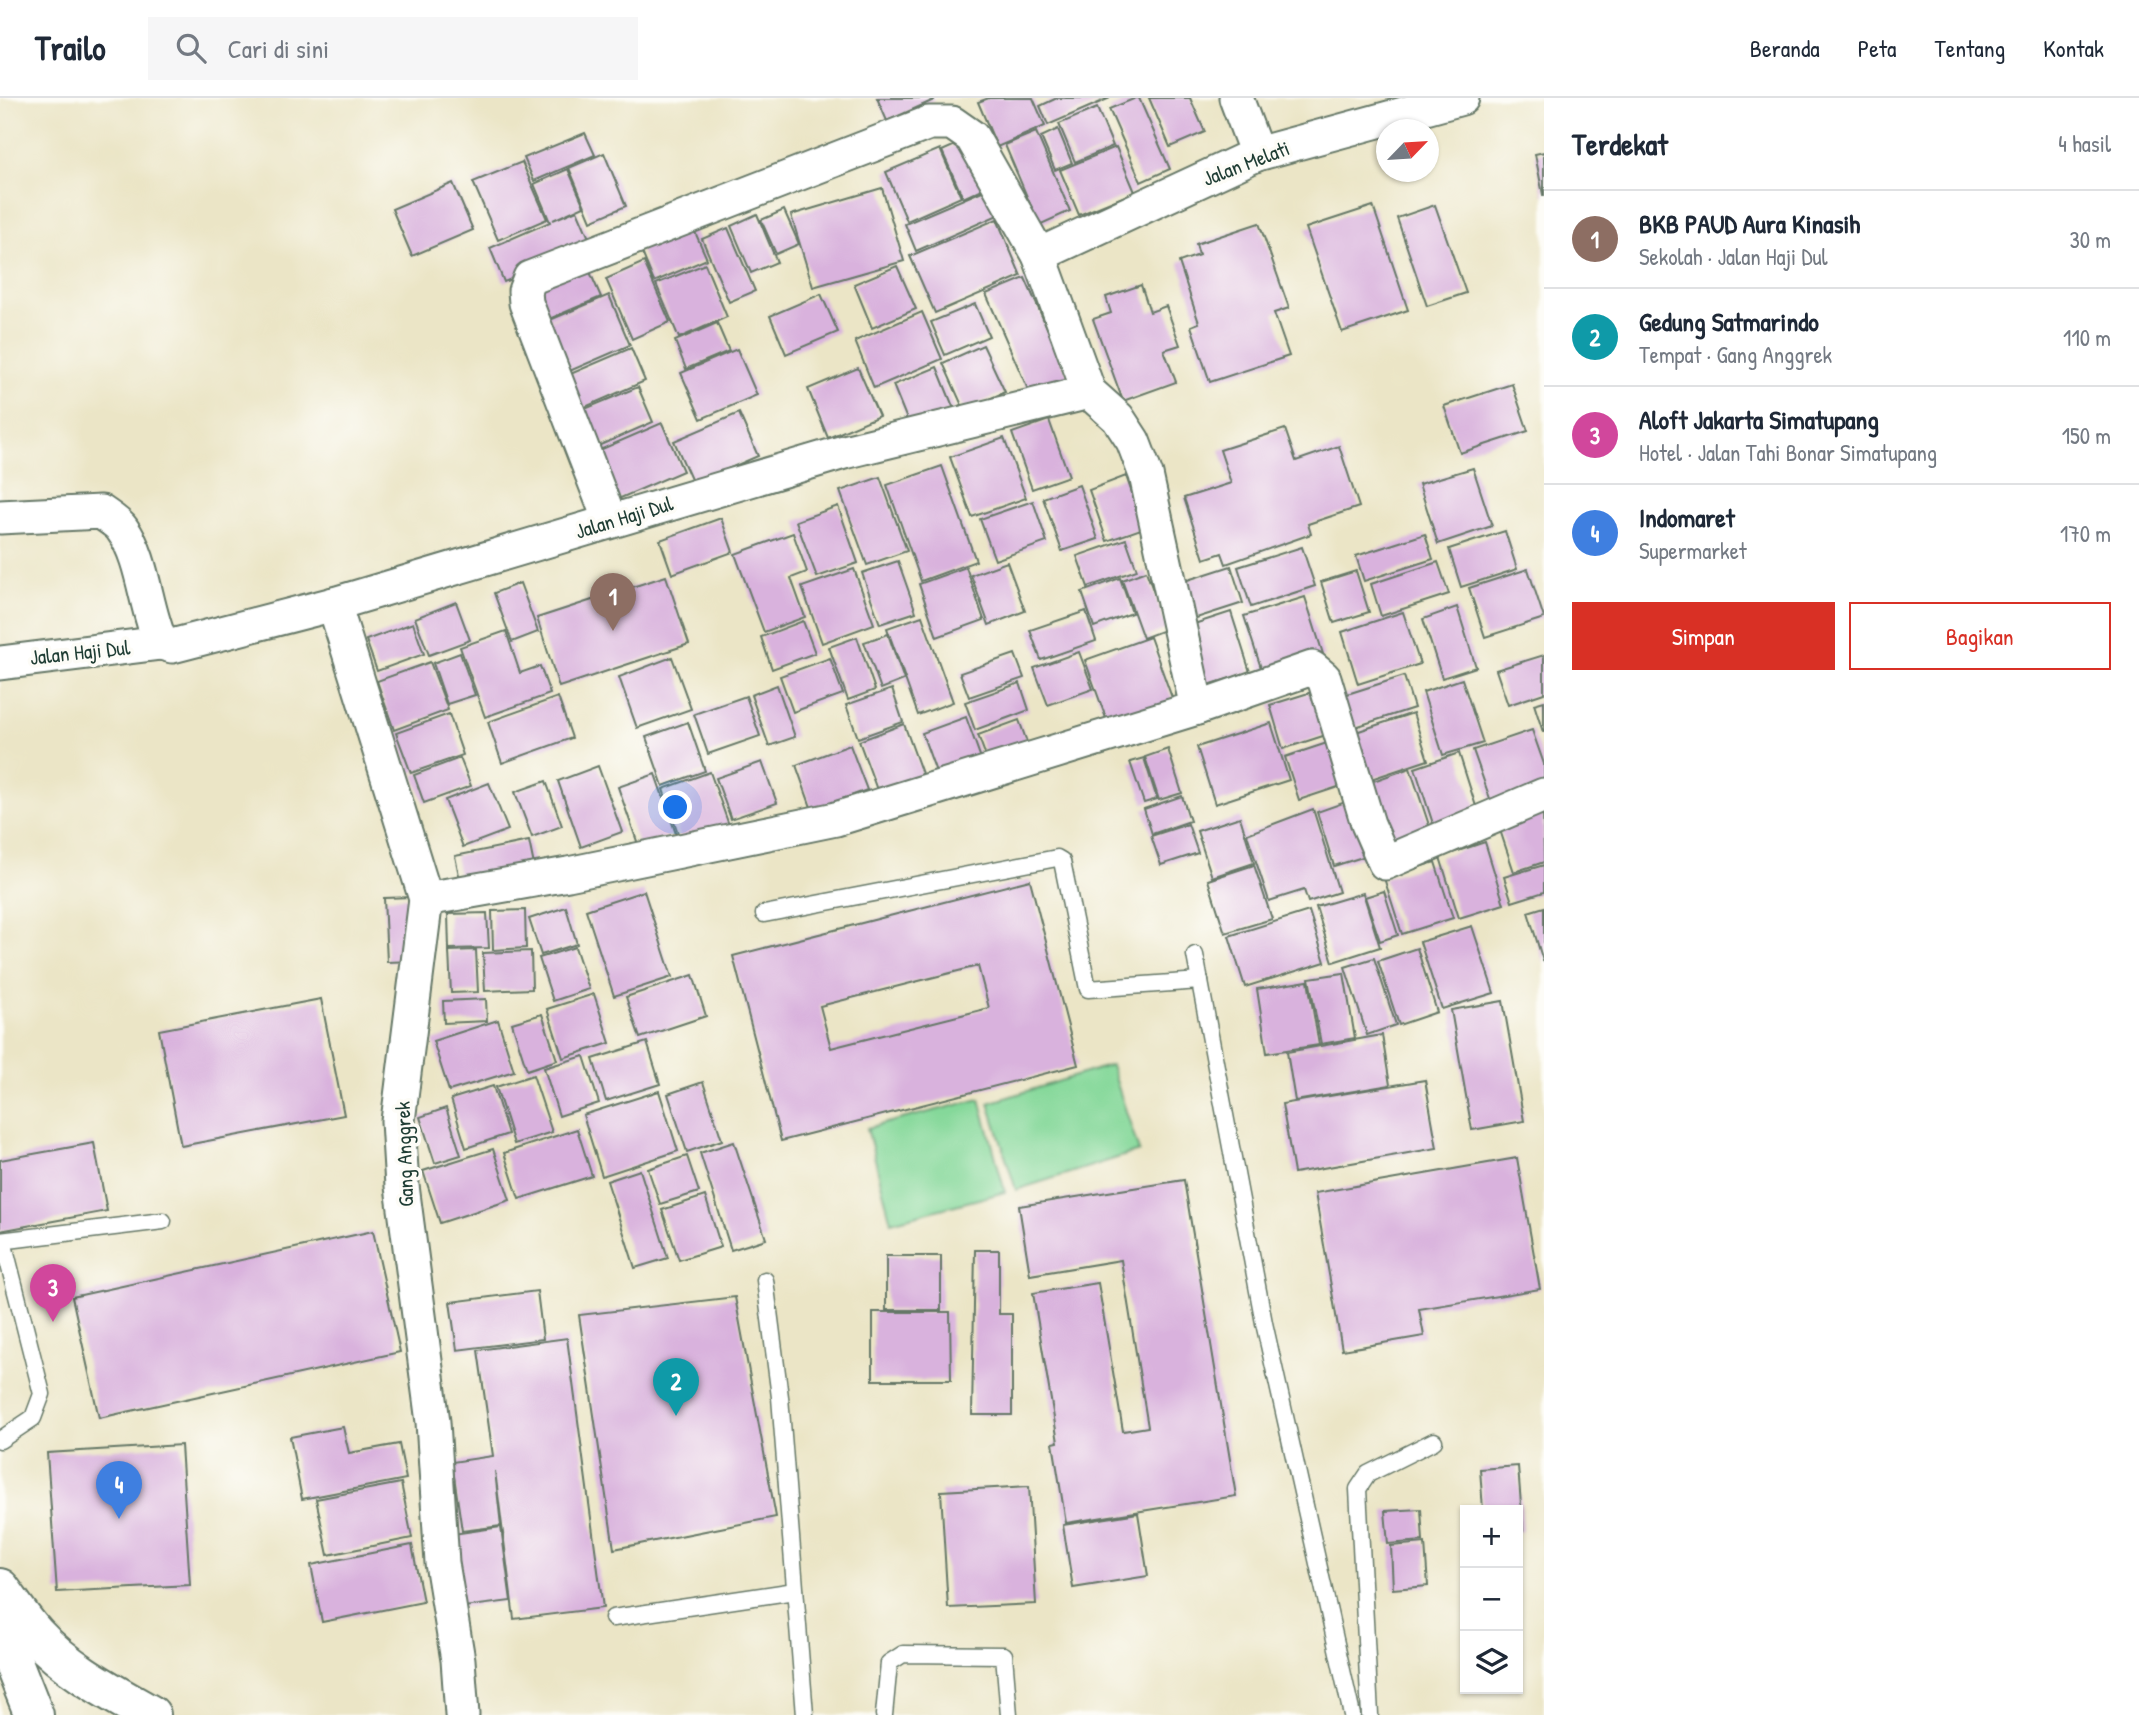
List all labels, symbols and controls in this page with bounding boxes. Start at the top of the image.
search box [148,17,638,80]
text: Trailo [35,26,106,70]
icon: search [172,29,210,67]
text: Cari di sini [228,31,329,66]
text: Beranda [1750,32,1820,64]
text: Peta [1858,32,1896,64]
text: Tentang [1934,32,2005,64]
text: Kontak [2043,32,2104,64]
north arrow [1376,119,1439,182]
text: Terdekat [1572,124,1668,164]
text: 4 hasil [2058,128,2111,159]
street label: Jalan Melati [1198,133,1294,193]
text: BKB PAUD Aura Kinasih [1639,206,1860,241]
text: 1 [1591,224,1599,255]
text: 30 m [2069,224,2111,255]
text: Sekolah · Jalan Haji Dul [1639,241,1828,272]
text: Gedung Satmarindo [1639,304,1819,339]
text: 2 [1590,322,1600,353]
text: 110 m [2063,322,2111,353]
text: Tempat · Gang Anggrek [1639,339,1832,370]
text: Aloft Jakarta Simatupang [1639,402,1879,437]
text: 3 [1590,420,1600,451]
text: 150 m [2062,420,2111,451]
text: Hotel · Jalan Tahi Bonar Simatupang [1639,437,1937,468]
street label: Jalan Haji Dul [572,488,677,546]
text: Indomaret [1639,500,1735,535]
text: 4 [1591,518,1599,549]
text: 170 m [2060,518,2111,549]
text: Supermarket [1639,535,1747,566]
pin: 1 [590,573,636,631]
button: Simpan [1572,602,1835,670]
button: Bagikan [1849,602,2111,670]
street label: Jalan Haji Dul [28,632,132,672]
your location [658,790,692,824]
street label: Gang Anggrek [388,1100,420,1207]
pin: 3 [30,1264,76,1322]
pin: 2 [653,1358,699,1416]
pin: 4 [96,1461,142,1519]
map controls [1460,1505,1523,1694]
button: + [1460,1505,1523,1568]
button: − [1460,1568,1523,1631]
button: layers [1460,1631,1523,1694]

